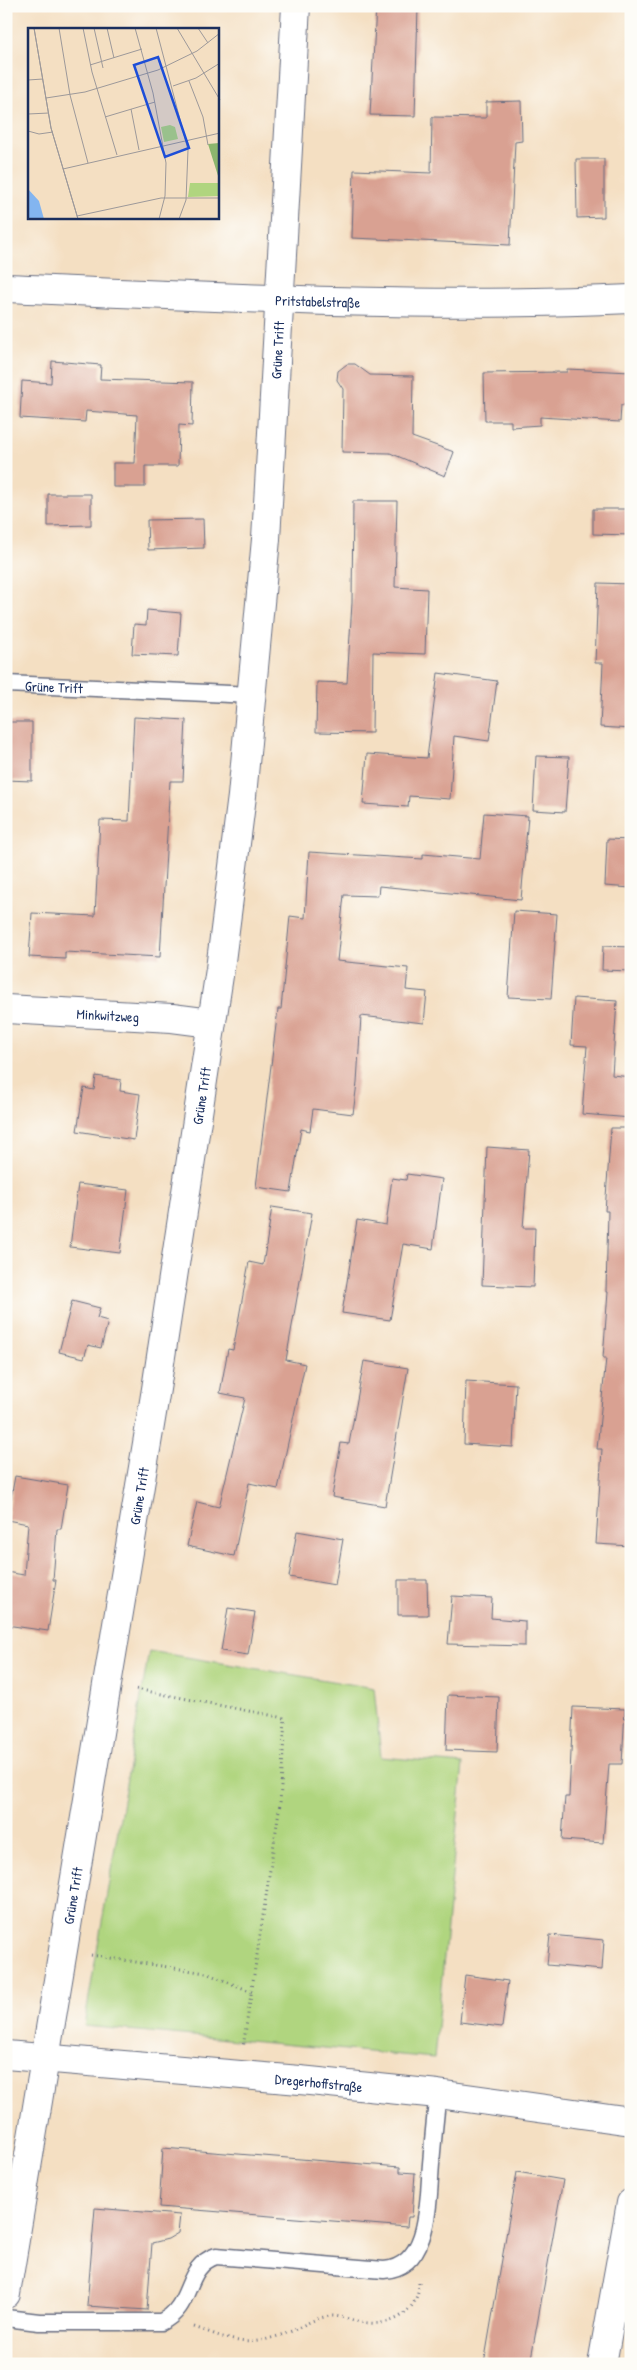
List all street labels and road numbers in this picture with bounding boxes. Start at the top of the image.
street label: Pritstabelstraße [275,290,361,312]
street label: Grüne Trift [266,320,288,379]
street label: Grüne Trift [25,675,83,697]
street label: Minkwitzweg [76,1003,140,1027]
street label: Grüne Trift [187,1066,214,1126]
street label: Grüne Trift [124,1466,152,1526]
street label: Grüne Trift [58,1865,86,1926]
street label: Dregerhoffstraße [274,2068,364,2096]

